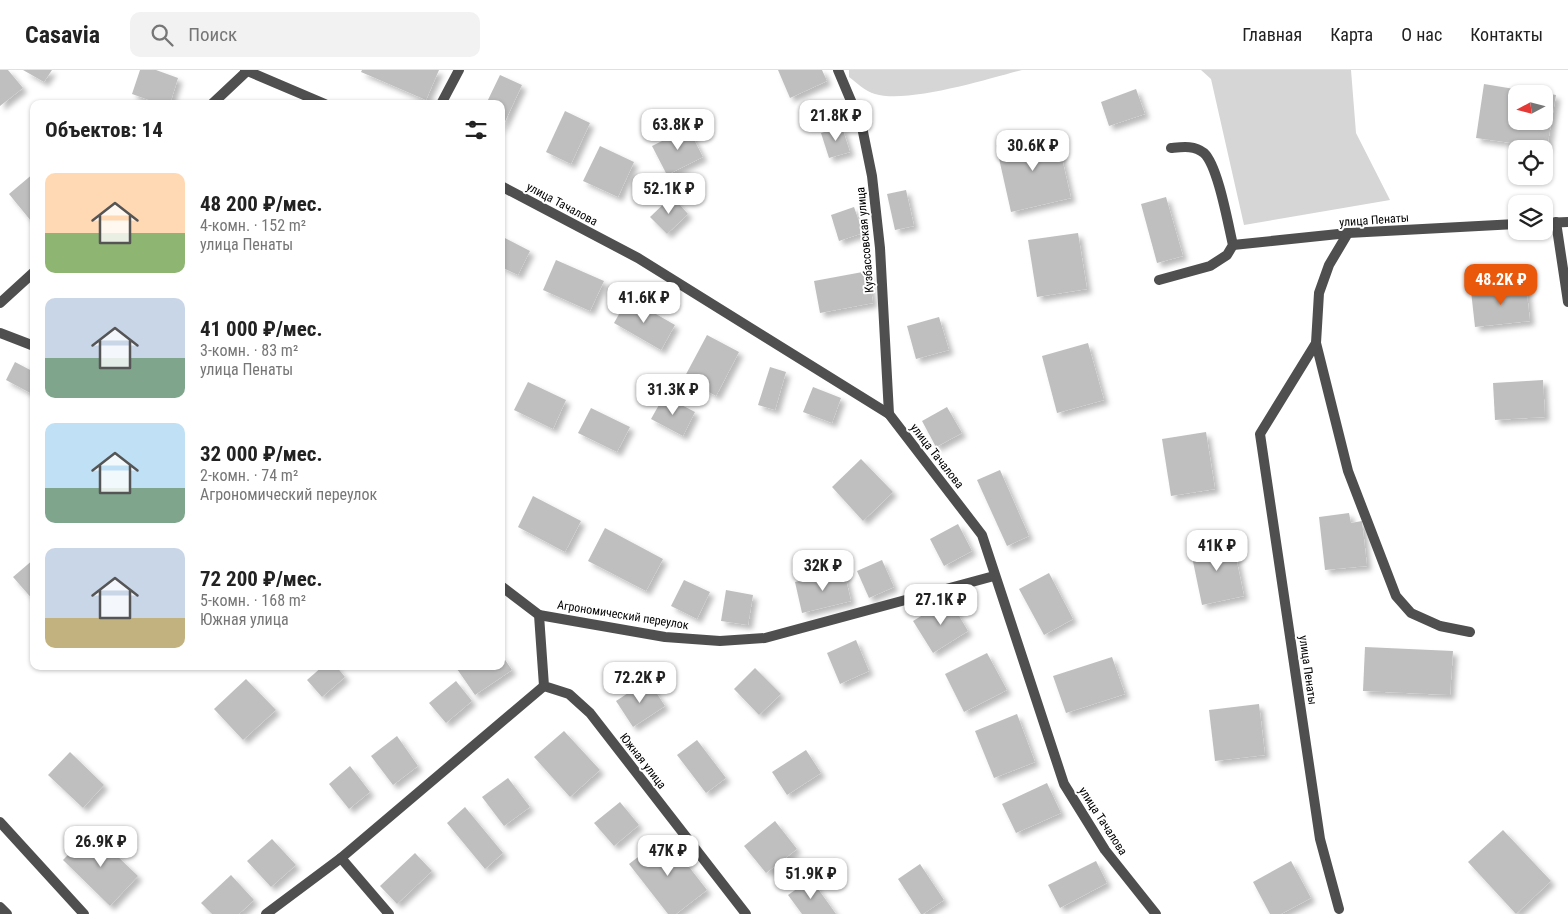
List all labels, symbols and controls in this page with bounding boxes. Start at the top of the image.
search box [130,12,480,57]
text: Casavia [25,21,100,49]
icon: search [148,21,176,49]
text: Поиск [188,23,237,46]
text: Главная [1242,24,1302,45]
text: Карта [1330,24,1373,45]
text: О нас [1401,24,1442,45]
text: Контакты [1470,24,1543,45]
north arrow [1508,85,1552,130]
map controls [1508,85,1553,240]
pin: 21.8K ₽ [790,100,882,142]
text: 21.8K ₽ [810,106,862,125]
pin: 63.8K ₽ [632,108,724,151]
text: 63.8K ₽ [652,115,704,134]
icon: filters [462,116,490,144]
text: Объектов: 14 [45,118,163,142]
pin: 30.6K ₽ [987,129,1079,172]
text: 30.6K ₽ [1007,136,1059,155]
button: locate [1508,140,1553,185]
pin: 52.1K ₽ [623,172,715,215]
street label: улица Тачалова [524,179,600,229]
text: 52.1K ₽ [643,179,695,198]
street label: Кузбассовская улица [853,186,877,294]
text: 48 200 ₽/мес. [200,192,323,216]
icon: home [85,193,145,253]
button: layers [1508,195,1553,240]
street label: улица Пенаты [1339,211,1409,229]
text: 4-комн. · 152 m² [200,216,306,235]
text: улица Пенаты [200,235,293,254]
pin: 48.2K ₽ [1455,264,1547,306]
text: 48.2K ₽ [1475,270,1527,289]
pin: 41.6K ₽ [598,282,690,324]
text: 41.6K ₽ [618,288,670,307]
text: 41 000 ₽/мес. [200,317,323,341]
icon: home [85,318,145,378]
text: 3-комн. · 83 m² [200,341,298,360]
text: улица Пенаты [200,360,293,379]
pin: 31.3K ₽ [627,374,719,416]
text: 31.3K ₽ [647,380,699,399]
street label: улица Тачалова [907,421,967,491]
text: 32 000 ₽/мес. [200,442,323,466]
icon: home [85,443,145,503]
text: 2-комн. · 74 m² [200,466,298,485]
text: Агрономический переулок [200,485,377,504]
pin: 41K ₽ [1182,530,1252,572]
text: 41K ₽ [1198,536,1236,555]
pin: 32K ₽ [788,550,858,592]
text: 32K ₽ [804,556,842,575]
text: 72 200 ₽/мес. [200,567,323,591]
icon: home [85,568,145,628]
pin: 27.1K ₽ [895,584,987,626]
text: 27.1K ₽ [915,590,967,609]
text: 5-комн. · 168 m² [200,591,306,610]
street label: Агрономический переулок [556,598,690,632]
text: Южная улица [200,610,289,629]
street label: улица Пенаты [1296,634,1320,706]
pin: 72.2K ₽ [594,662,686,704]
text: 72.2K ₽ [614,668,666,687]
street label: Южная улица [617,730,669,792]
street label: улица Тачалова [1076,784,1130,858]
pin: 26.9K ₽ [55,826,147,868]
text: 26.9K ₽ [75,832,127,851]
pin: 47K ₽ [633,834,703,877]
text: 47K ₽ [649,841,687,860]
pin: 51.9K ₽ [765,858,857,900]
text: 51.9K ₽ [785,864,837,883]

